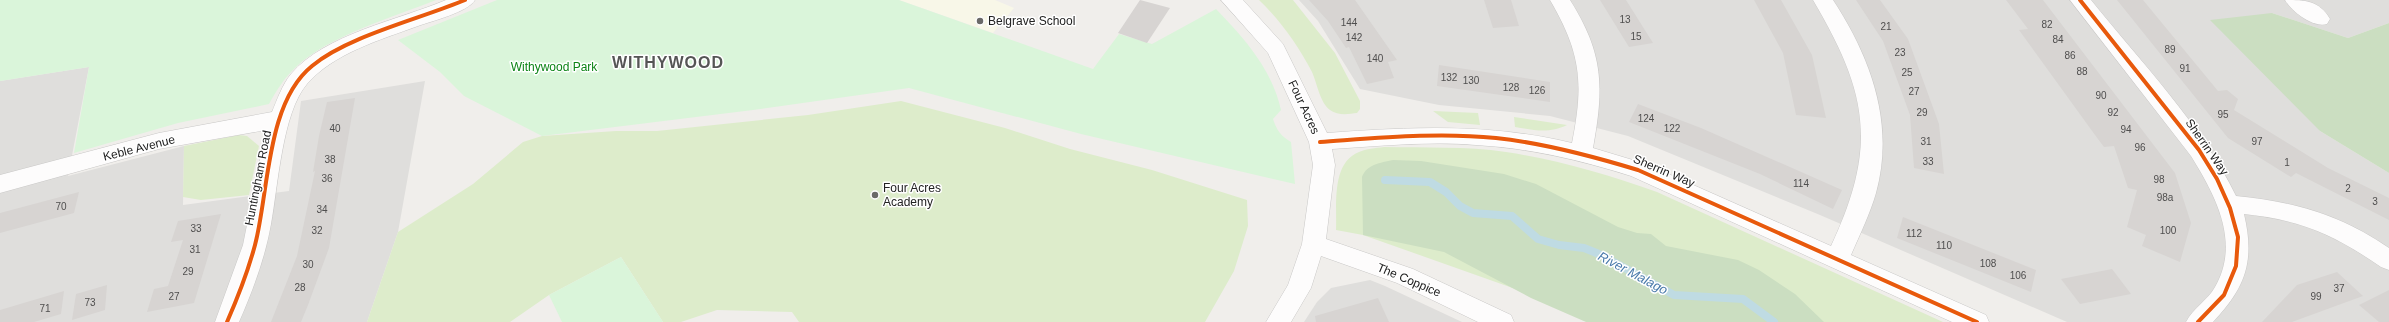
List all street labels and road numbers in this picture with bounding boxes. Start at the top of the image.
street label: Four Acres [1285,78,1323,136]
street label: Sherrin Way [2182,116,2232,178]
street label: Huntingham Road [242,129,274,227]
street label: Keble Avenue [101,132,177,164]
street label: Sherrin Way [1631,152,1697,190]
street label: The Coppice [1375,260,1443,300]

